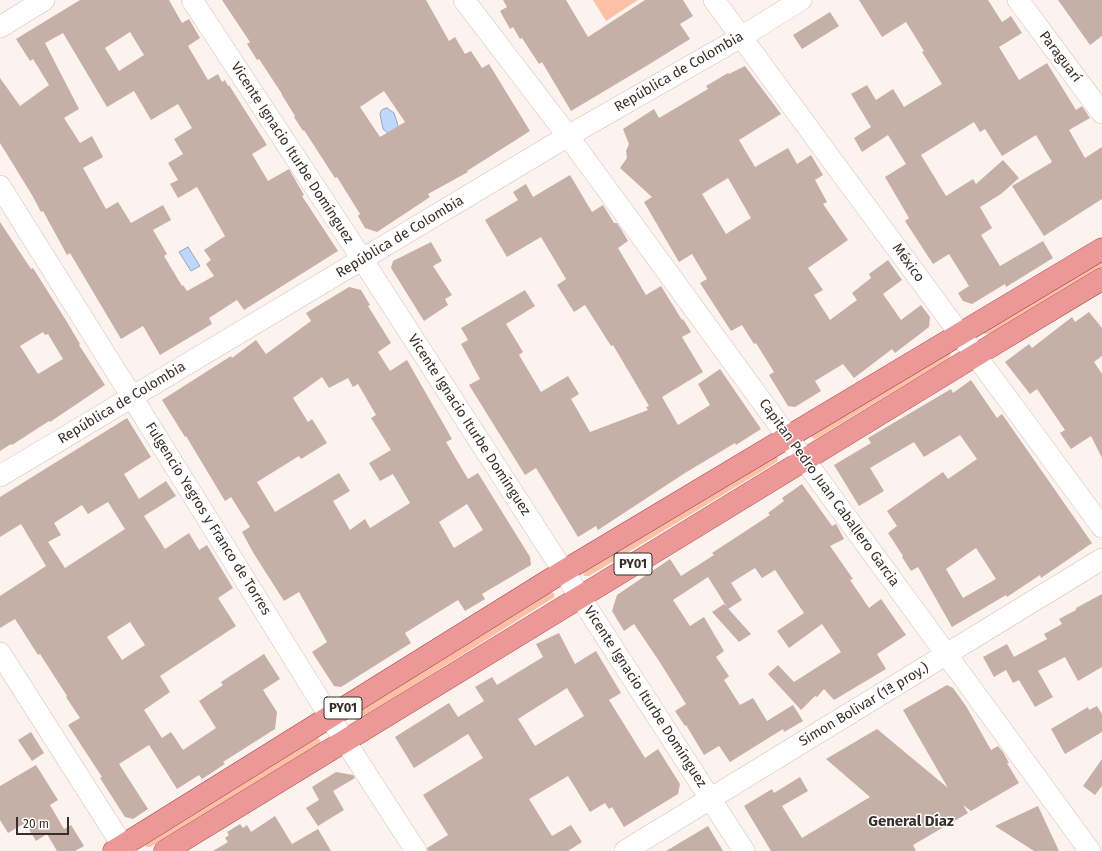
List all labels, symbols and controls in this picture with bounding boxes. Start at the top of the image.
street label: República de Colombia [612,28,746,116]
street label: Paraguarí [1035,28,1085,86]
street label: Vicente Ignacio Iturbe Domínguez [227,59,357,247]
street label: República de Colombia [333,192,467,282]
street label: México [888,240,928,286]
street label: Vicente Ignacio Iturbe Domínguez [404,331,534,519]
street label: República de Colombia [55,358,189,448]
street label: Capitan Pedro Juan Caballero Garcia [755,396,903,590]
street label: Fulgencio Yegros y Franco de Torres [141,420,275,618]
road number: PY01 [614,553,652,575]
street label: Vicente Ignacio Iturbe Domínguez [580,603,710,791]
street label: Simon Bolivar (1ª proy.) [796,660,932,750]
road number: PY01 [324,697,362,719]
scale bar [18,809,71,835]
district label: General Díaz [868,813,954,831]
text: 20 m [23,817,49,831]

